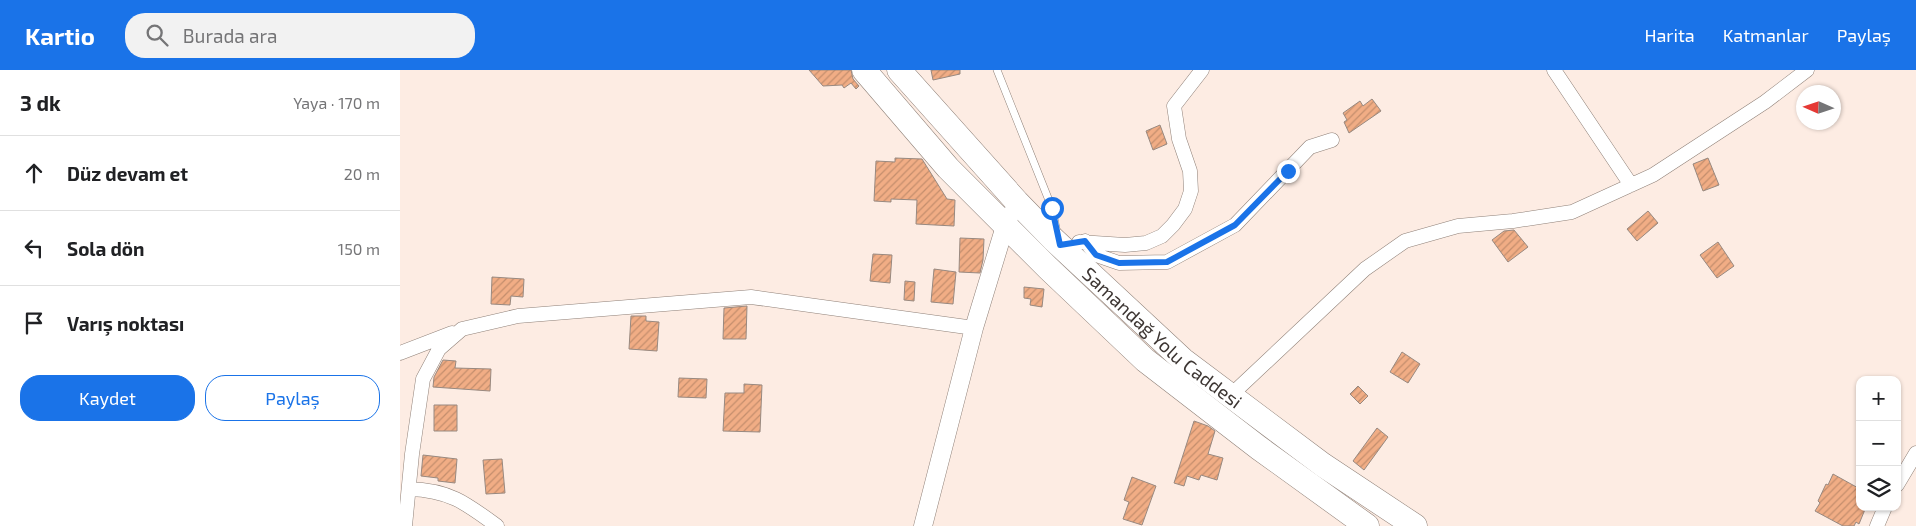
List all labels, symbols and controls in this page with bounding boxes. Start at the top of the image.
search box [125,13,475,58]
text: Kartio [25,21,95,50]
icon: search [143,21,171,49]
text: Burada ara [183,24,278,47]
text: Harita [1644,24,1695,46]
text: Katmanlar [1723,24,1809,46]
text: Paylaş [1837,24,1891,46]
north arrow [1796,85,1841,130]
text: 3 dk [20,90,61,115]
text: Yaya · 170 m [293,93,380,112]
icon: ahead [20,159,48,187]
route end [1277,160,1300,183]
text: Düz devam et [67,162,188,185]
text: 20 m [344,164,380,183]
route start [1041,197,1064,220]
icon: left [20,234,48,262]
text: Sola dön [67,237,144,260]
text: 150 m [338,239,380,258]
street label: Samandağ Yolu Caddesi [1078,262,1247,412]
icon: arrive [20,309,48,337]
text: Varış noktası [67,312,184,335]
button: Kaydet [20,375,195,421]
button: Paylaş [205,375,380,421]
map controls [1856,376,1901,511]
button: + [1856,376,1901,421]
button: − [1856,421,1901,466]
button: layers [1856,466,1901,511]

